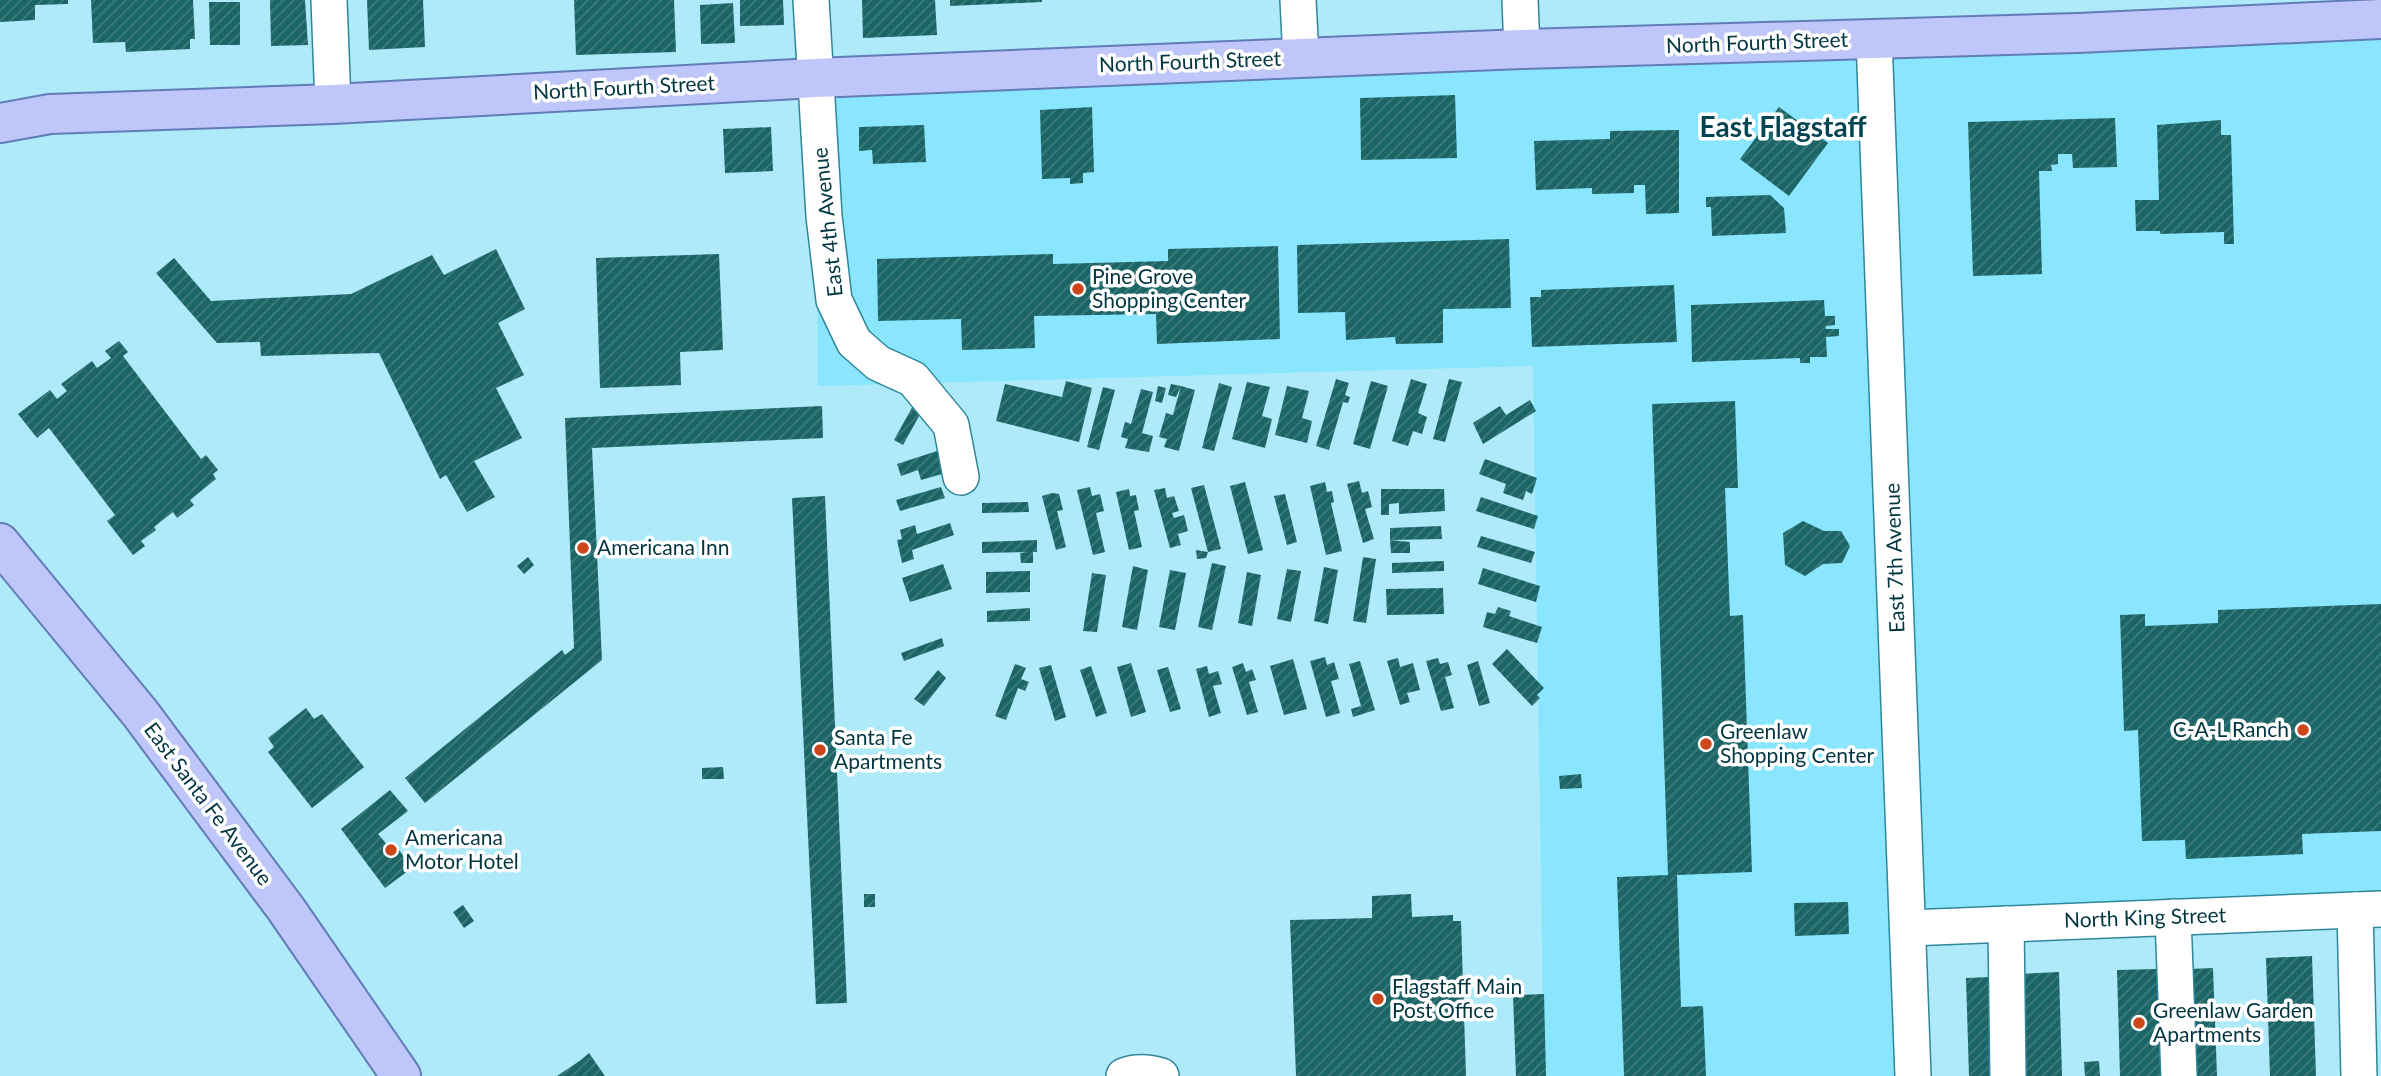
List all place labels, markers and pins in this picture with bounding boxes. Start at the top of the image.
place label: Pine Grove Shopping Center [1092,263,1246,312]
marker: Pine Grove Shopping Center [1070,281,1086,297]
place label: Americana Inn [597,534,729,559]
marker: Americana Inn [575,540,591,556]
place label: C-A-L Ranch [2173,716,2289,741]
place label: Greenlaw Shopping Center [1720,718,1874,767]
marker: C-A-L Ranch [2295,722,2311,738]
place label: Santa Fe Apartments [834,724,942,773]
marker: Greenlaw Shopping Center [1698,736,1714,752]
marker: Santa Fe Apartments [812,742,828,758]
place label: Americana Motor Hotel [405,824,519,873]
marker: Americana Motor Hotel [383,842,399,858]
place label: Flagstaff Main Post Office [1392,973,1522,1022]
marker: Flagstaff Main Post Office [1370,991,1386,1007]
place label: Greenlaw Garden Apartments [2153,997,2314,1046]
marker: Greenlaw Garden Apartments [2131,1015,2147,1031]

